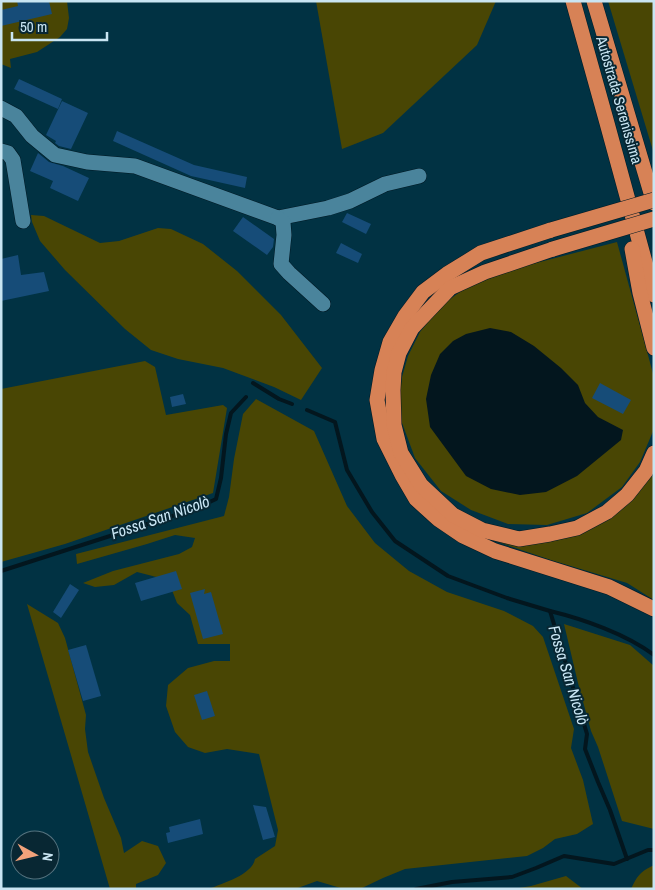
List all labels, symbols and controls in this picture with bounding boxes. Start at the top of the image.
scale bar [12,10,108,42]
text: 50 m [20,16,47,37]
street label: Autostrada Serenissima [591,33,648,166]
water label: Fossa San Nicolò [108,490,212,544]
water label: Fossa San Nicolò [543,622,595,728]
north arrow [10,830,60,880]
text: N [38,851,57,862]

